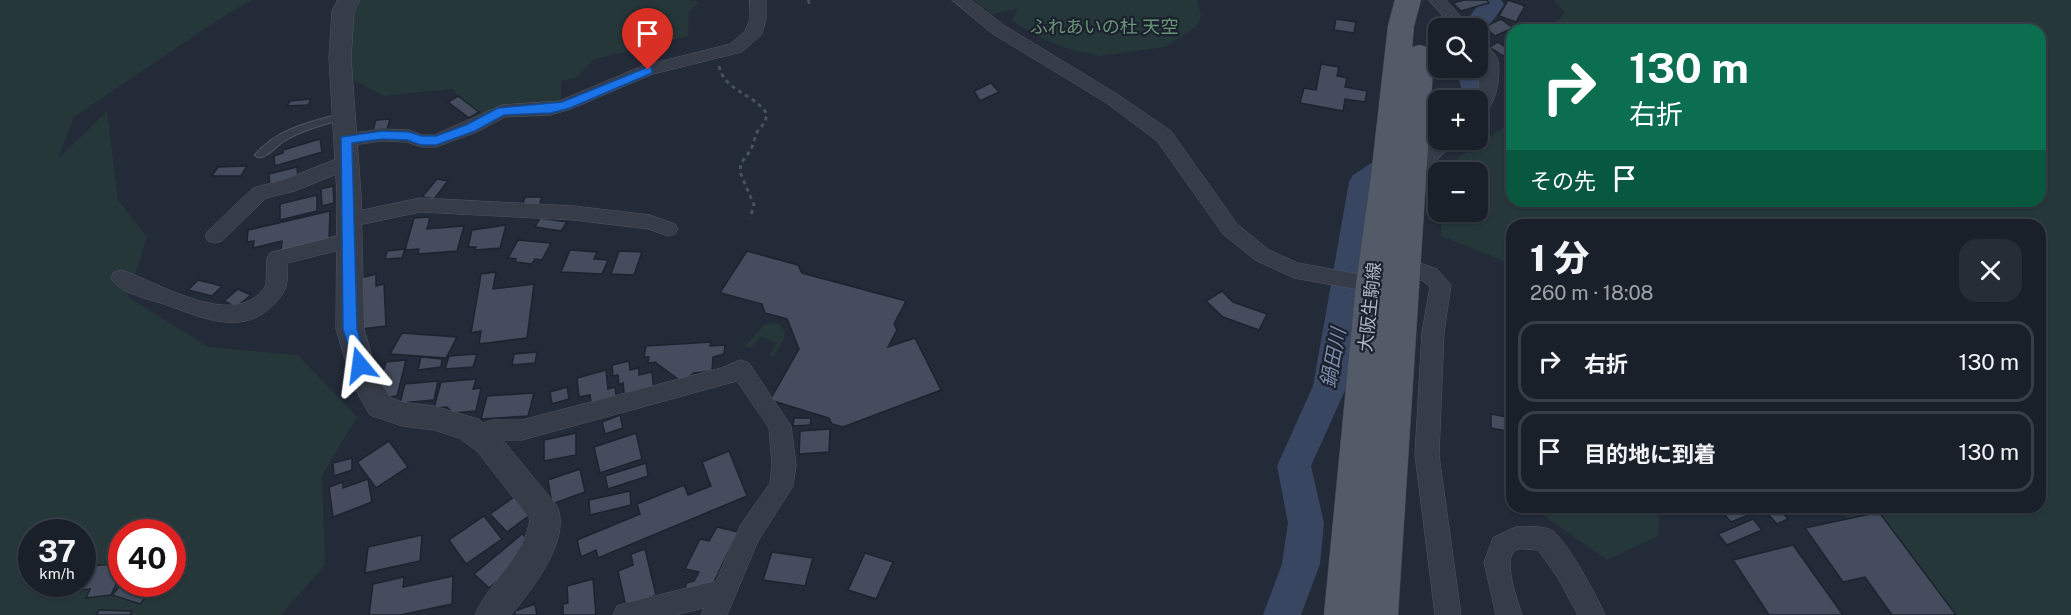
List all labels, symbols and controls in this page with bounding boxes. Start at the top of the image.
pin [622,8,673,70]
park label: ふれあいの杜 天空 [1030,16,1178,37]
icon: arrive [631,17,664,50]
map controls [1428,18,1488,222]
button: search [1428,18,1488,78]
text: 130 m [1629,43,1749,92]
icon: right [1530,48,1608,126]
button: + [1428,90,1488,150]
text: 右折 [1629,98,1683,130]
button: − [1428,162,1488,222]
icon: arrive [1608,162,1641,195]
text: その先 [1530,168,1596,194]
text: 1 分 [1530,237,1590,279]
button: close [1959,239,2022,302]
street label: 大阪生駒線 [1354,261,1385,353]
text: 260 m · 18:08 [1530,281,1653,305]
water label: 鍋田川 [1315,324,1351,390]
position arrow [328,333,392,397]
icon: right [1533,345,1566,378]
text: 130 m [1958,349,2019,375]
text: 右折 [1584,351,1628,377]
icon: arrive [1533,435,1566,468]
text: 130 m [1958,439,2019,465]
text: 目的地に到着 [1584,441,1716,467]
speed limit sign: 40 [108,519,186,597]
text: 37 [38,533,76,569]
text: km/h [39,565,75,582]

